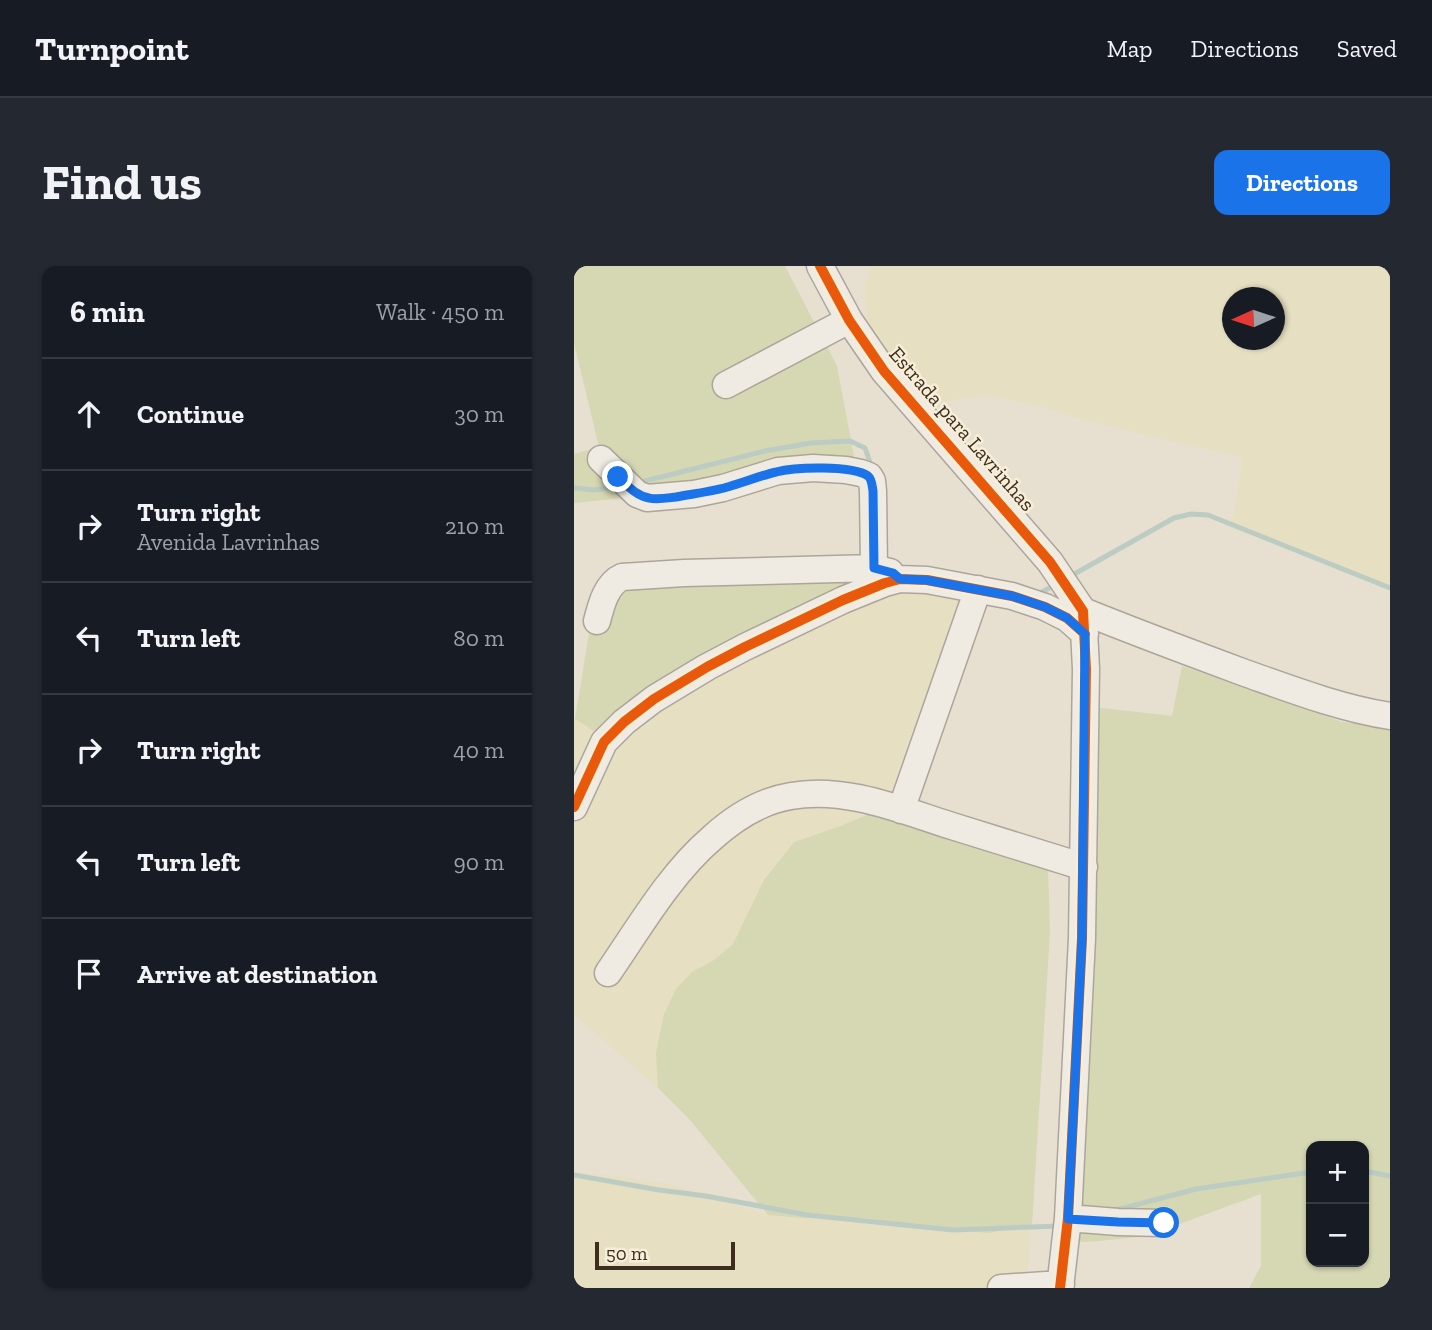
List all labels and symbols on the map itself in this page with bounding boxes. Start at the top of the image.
north arrow [1222,287,1285,350]
street label: Estrada para Lavrinhas [884,341,1041,516]
route end [602,461,633,492]
route start [1148,1207,1179,1238]
scale bar [595,1239,735,1271]

